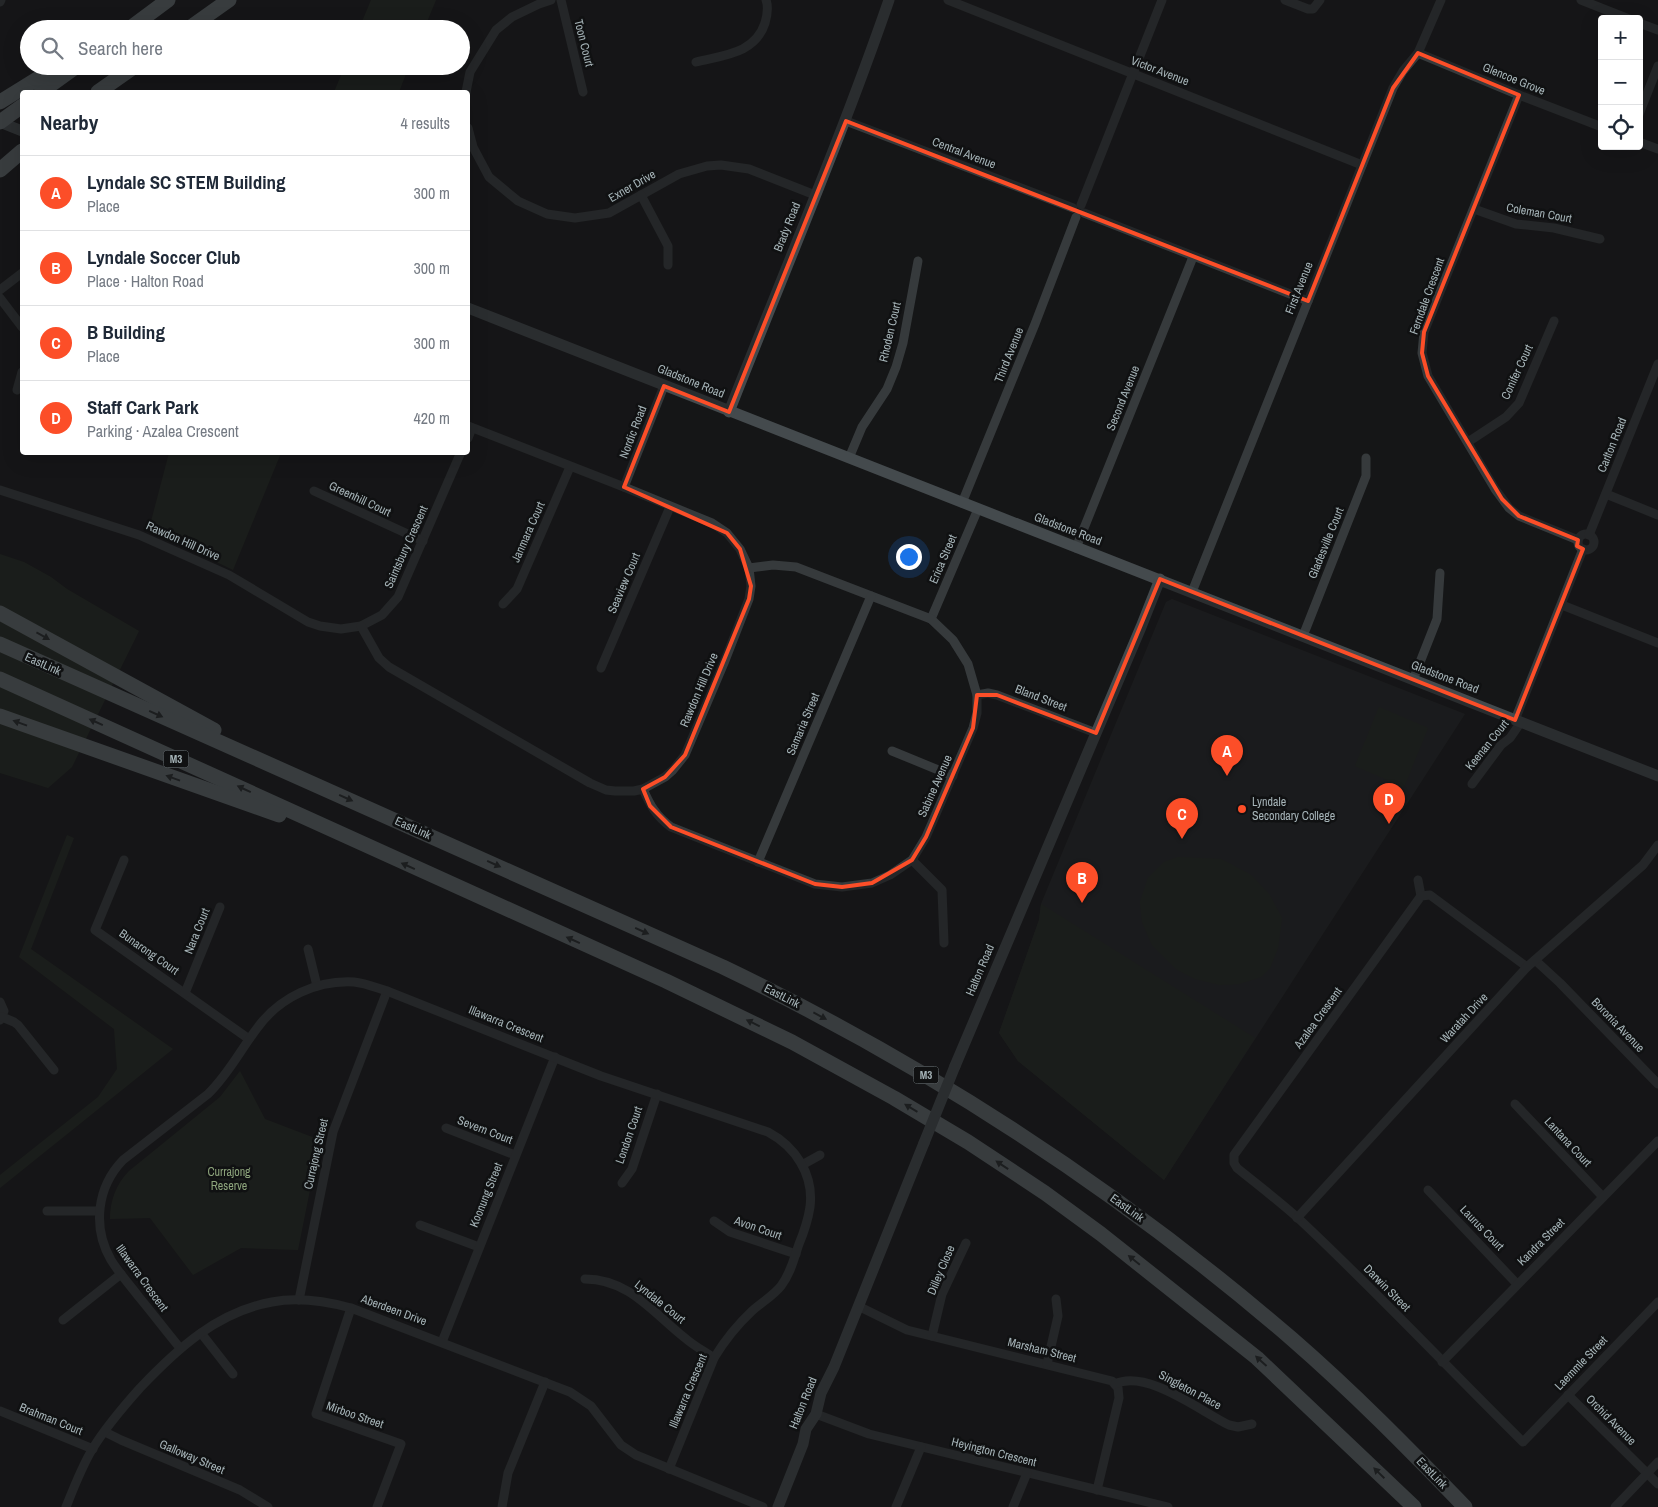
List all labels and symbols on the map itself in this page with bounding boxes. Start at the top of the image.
street label: Toon Court [570,18,598,69]
street label: Victor Avenue [1129,53,1191,89]
street label: Glencoe Grove [1480,59,1548,99]
street label: Central Avenue [930,134,998,172]
street label: Exner Drive [606,166,658,206]
street label: Coleman Court [1505,199,1573,227]
street label: Brady Road [770,200,804,254]
street label: Ferndale Crescent [1406,255,1448,337]
street label: First Avenue [1281,259,1317,317]
street label: Rhoden Court [875,300,905,364]
street label: Third Avenue [991,325,1027,385]
street label: Conifer Court [1497,342,1537,402]
street label: Gladstone Road [655,360,727,402]
street label: Second Avenue [1103,363,1143,433]
street label: Nordic Road [616,403,650,461]
street label: Carlton Road [1594,415,1630,475]
street label: Greenhill Court [326,478,394,520]
street label: Janmara Court [507,499,549,565]
street label: Saintsbury Crescent [381,503,432,591]
street label: Gladesville Court [1304,505,1348,581]
street label: Gladstone Road [1032,509,1104,549]
street label: Rawdon Hill Drive [144,518,222,564]
street label: Erica Street [925,532,961,586]
your location [896,544,922,570]
street label: Seaview Court [604,550,644,616]
one-way arrow [35,632,50,640]
street label: EastLink [22,649,64,679]
street label: Rawdon Hill Drive [676,650,722,730]
street label: Gladstone Road [1409,657,1481,697]
street label: Bland Street [1013,681,1069,715]
street label: Samaria Street [783,690,823,758]
one-way arrow [149,711,163,719]
street label: Keenan Court [1462,716,1512,774]
one-way arrow [89,718,103,726]
one-way arrow [12,719,27,727]
pin: A [1211,735,1243,776]
road number: M3 [164,751,188,768]
street label: Sabine Avenue [914,752,956,820]
one-way arrow [165,774,180,781]
pin: D [1373,783,1405,824]
one-way arrow [236,785,251,794]
one-way arrow [339,794,353,802]
place label: Lyndale Secondary College [1252,794,1335,824]
pin: C [1166,798,1198,839]
marker: Lyndale Secondary College [1236,803,1248,815]
street label: EastLink [392,813,434,843]
one-way arrow [487,860,501,868]
one-way arrow [401,861,415,869]
pin: B [1066,862,1098,903]
street label: Nara Court [181,905,214,956]
street label: Bunarong Court [116,926,182,979]
one-way arrow [635,927,649,935]
one-way arrow [566,935,580,943]
street label: Halton Road [962,942,998,998]
street label: EastLink [761,980,803,1012]
street label: Azalea Crescent [1290,984,1346,1053]
street label: Waratah Drive [1437,989,1491,1047]
street label: Boronia Avenue [1588,994,1648,1056]
street label: Illawarra Crescent [466,1002,546,1046]
one-way arrow [813,1012,828,1020]
one-way arrow [745,1018,760,1027]
road number: M3 [914,1066,938,1084]
street label: London Court [612,1104,646,1166]
one-way arrow [904,1104,917,1113]
street label: Severn Court [455,1112,515,1148]
street label: Lantana Court [1541,1114,1595,1170]
street label: Currajong Street [300,1117,332,1191]
street label: Koonung Street [466,1160,506,1230]
one-way arrow [996,1160,1009,1170]
park label: Currajong Reserve [207,1164,251,1194]
street label: EastLink [1107,1190,1147,1226]
street label: Laurus Court [1456,1202,1508,1254]
street label: Avon Court [731,1212,784,1244]
street label: Kandra Street [1514,1215,1568,1269]
street label: Illawarra Crescent [112,1241,172,1315]
street label: Dilley Close [923,1243,959,1297]
one-way arrow [1128,1254,1141,1265]
street label: Darwin Street [1360,1261,1414,1315]
street label: Lyndale Court [631,1277,689,1328]
street label: Aberdeen Drive [358,1290,429,1329]
street label: Laemmle Street [1551,1332,1611,1394]
street label: Marsham Street [1006,1334,1078,1366]
street label: Illawarra Crescent [665,1351,711,1431]
one-way arrow [1256,1355,1268,1367]
street label: Singleton Place [1156,1367,1224,1413]
street label: Halton Road [785,1375,821,1431]
street label: Orchid Avenue [1582,1391,1640,1449]
street label: Mirboo Street [324,1398,386,1432]
street label: Brahman Court [17,1399,85,1439]
street label: Heyington Crescent [950,1434,1038,1470]
street label: Galloway Street [157,1436,227,1478]
street label: EastLink [1413,1454,1451,1492]
one-way arrow [1373,1467,1385,1479]

